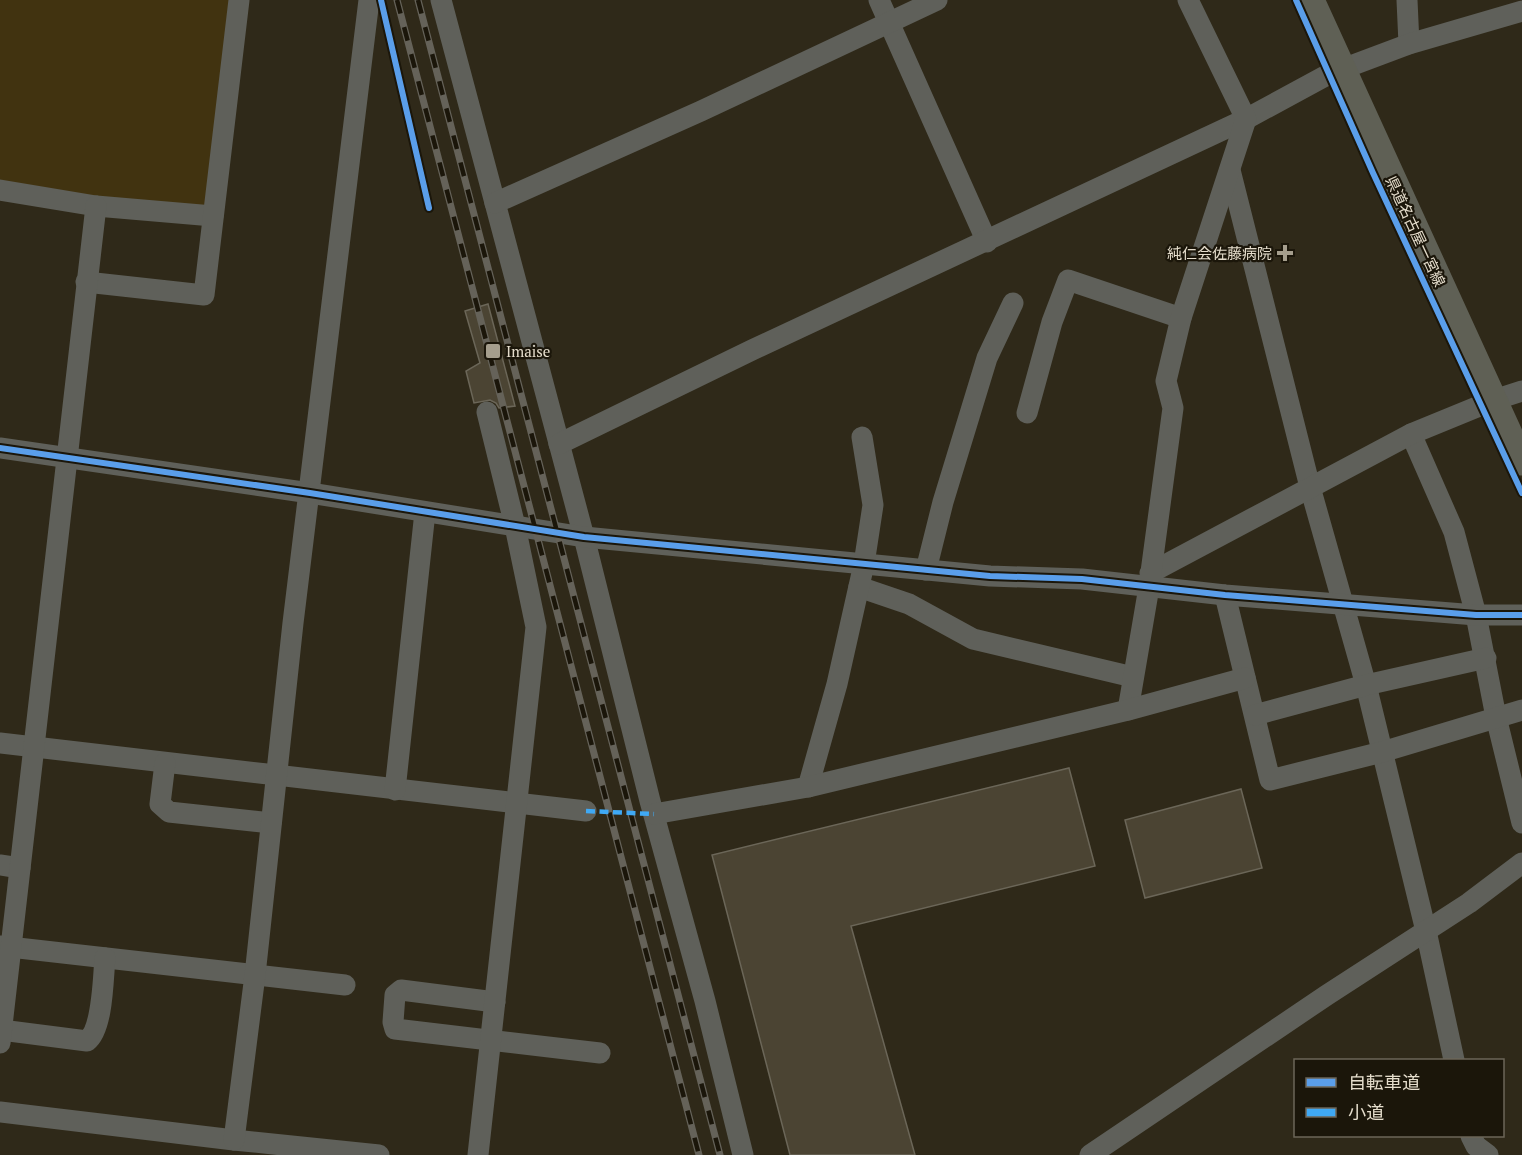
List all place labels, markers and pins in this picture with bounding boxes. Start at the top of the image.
place label: 純仁会佐藤病院 [1167,243,1272,263]
marker: 純仁会佐藤病院 [1276,244,1294,262]
place label: Imaise [506,341,550,361]
marker: Imaise [484,342,502,360]

